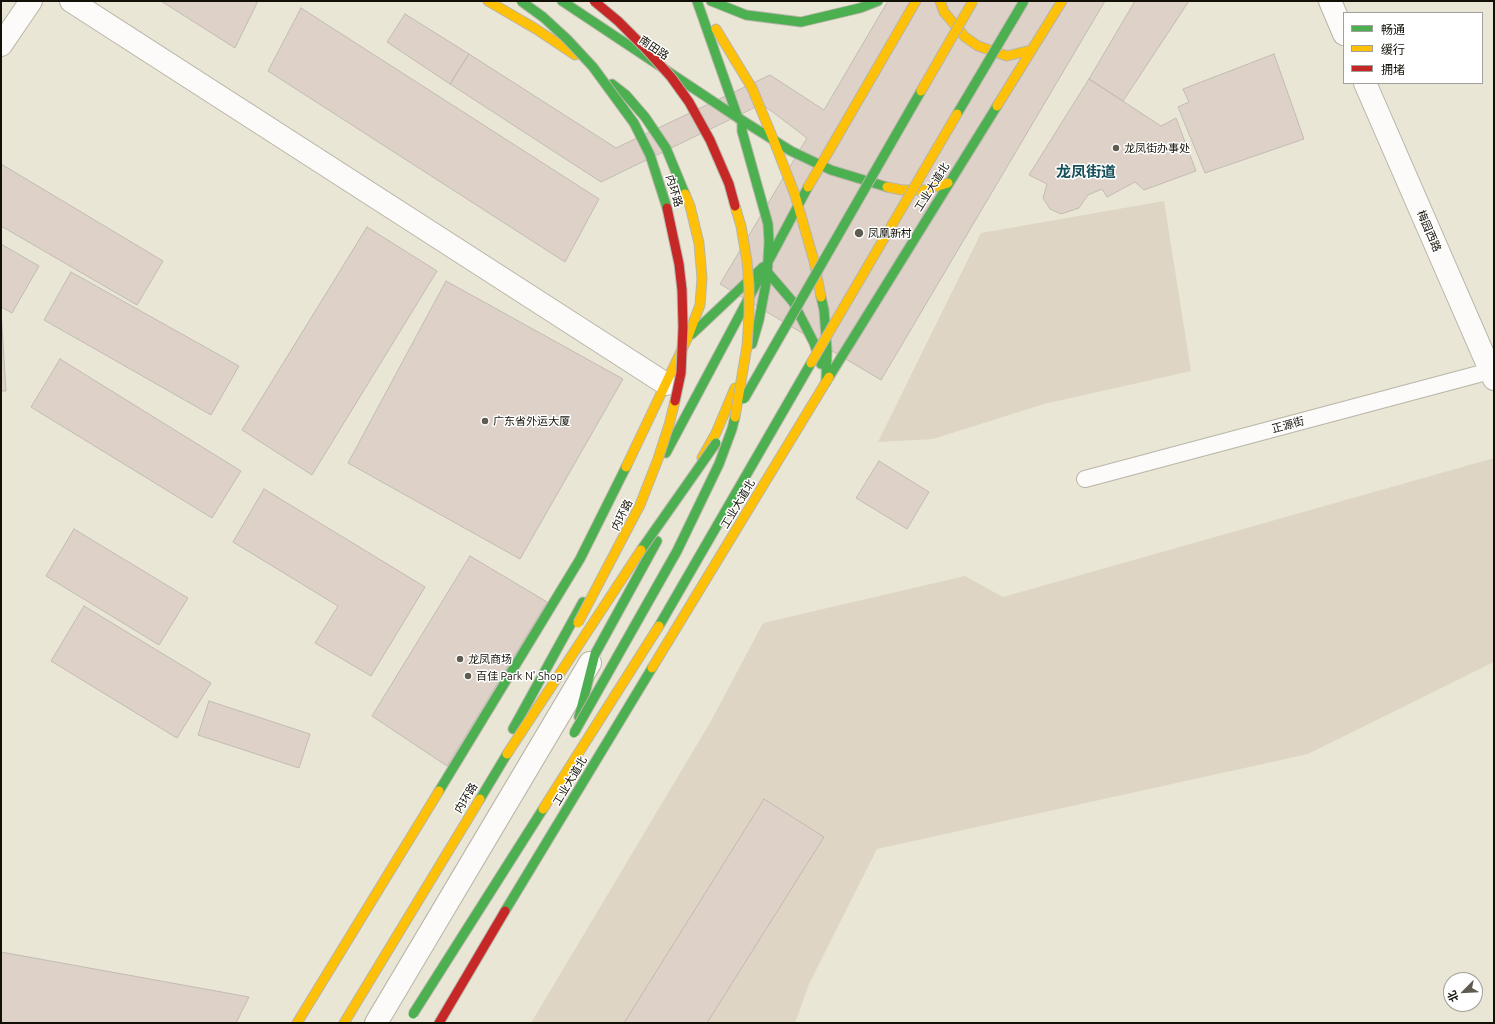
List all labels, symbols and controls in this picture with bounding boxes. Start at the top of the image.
legend [1343,12,1483,84]
text: 畅通 [1381,23,1405,36]
street label: 南田路 [637,33,671,63]
text: 缓行 [1381,43,1405,56]
text: 拥堵 [1381,63,1405,76]
place label: 龙凤街办事处 [1124,141,1190,155]
marker: 龙凤街办事处 [1111,143,1121,153]
street label: 工业大道北 [912,160,952,214]
district label: 龙凤街道 [1056,163,1116,181]
street label: 内环路 [663,173,685,209]
street label: 梅园西路 [1414,208,1444,254]
place label: 凤凰新村 [868,226,912,240]
marker: 凤凰新村 [853,227,865,239]
place label: 广东省外运大厦 [493,414,570,428]
street label: 正源街 [1270,414,1306,436]
marker: 广东省外运大厦 [480,416,490,426]
street label: 工业大道北 [718,477,758,531]
street label: 内环路 [609,497,635,533]
place label: 龙凤商场 [468,652,512,666]
marker: 龙凤商场 [455,654,465,664]
place label: 百佳 Park N' Shop [476,669,563,683]
marker: 百佳 Park N' Shop [463,671,473,681]
street label: 工业大道北 [550,754,590,808]
street label: 内环路 [452,780,480,816]
north arrow [1443,972,1483,1012]
text: 北 [1445,989,1461,1004]

